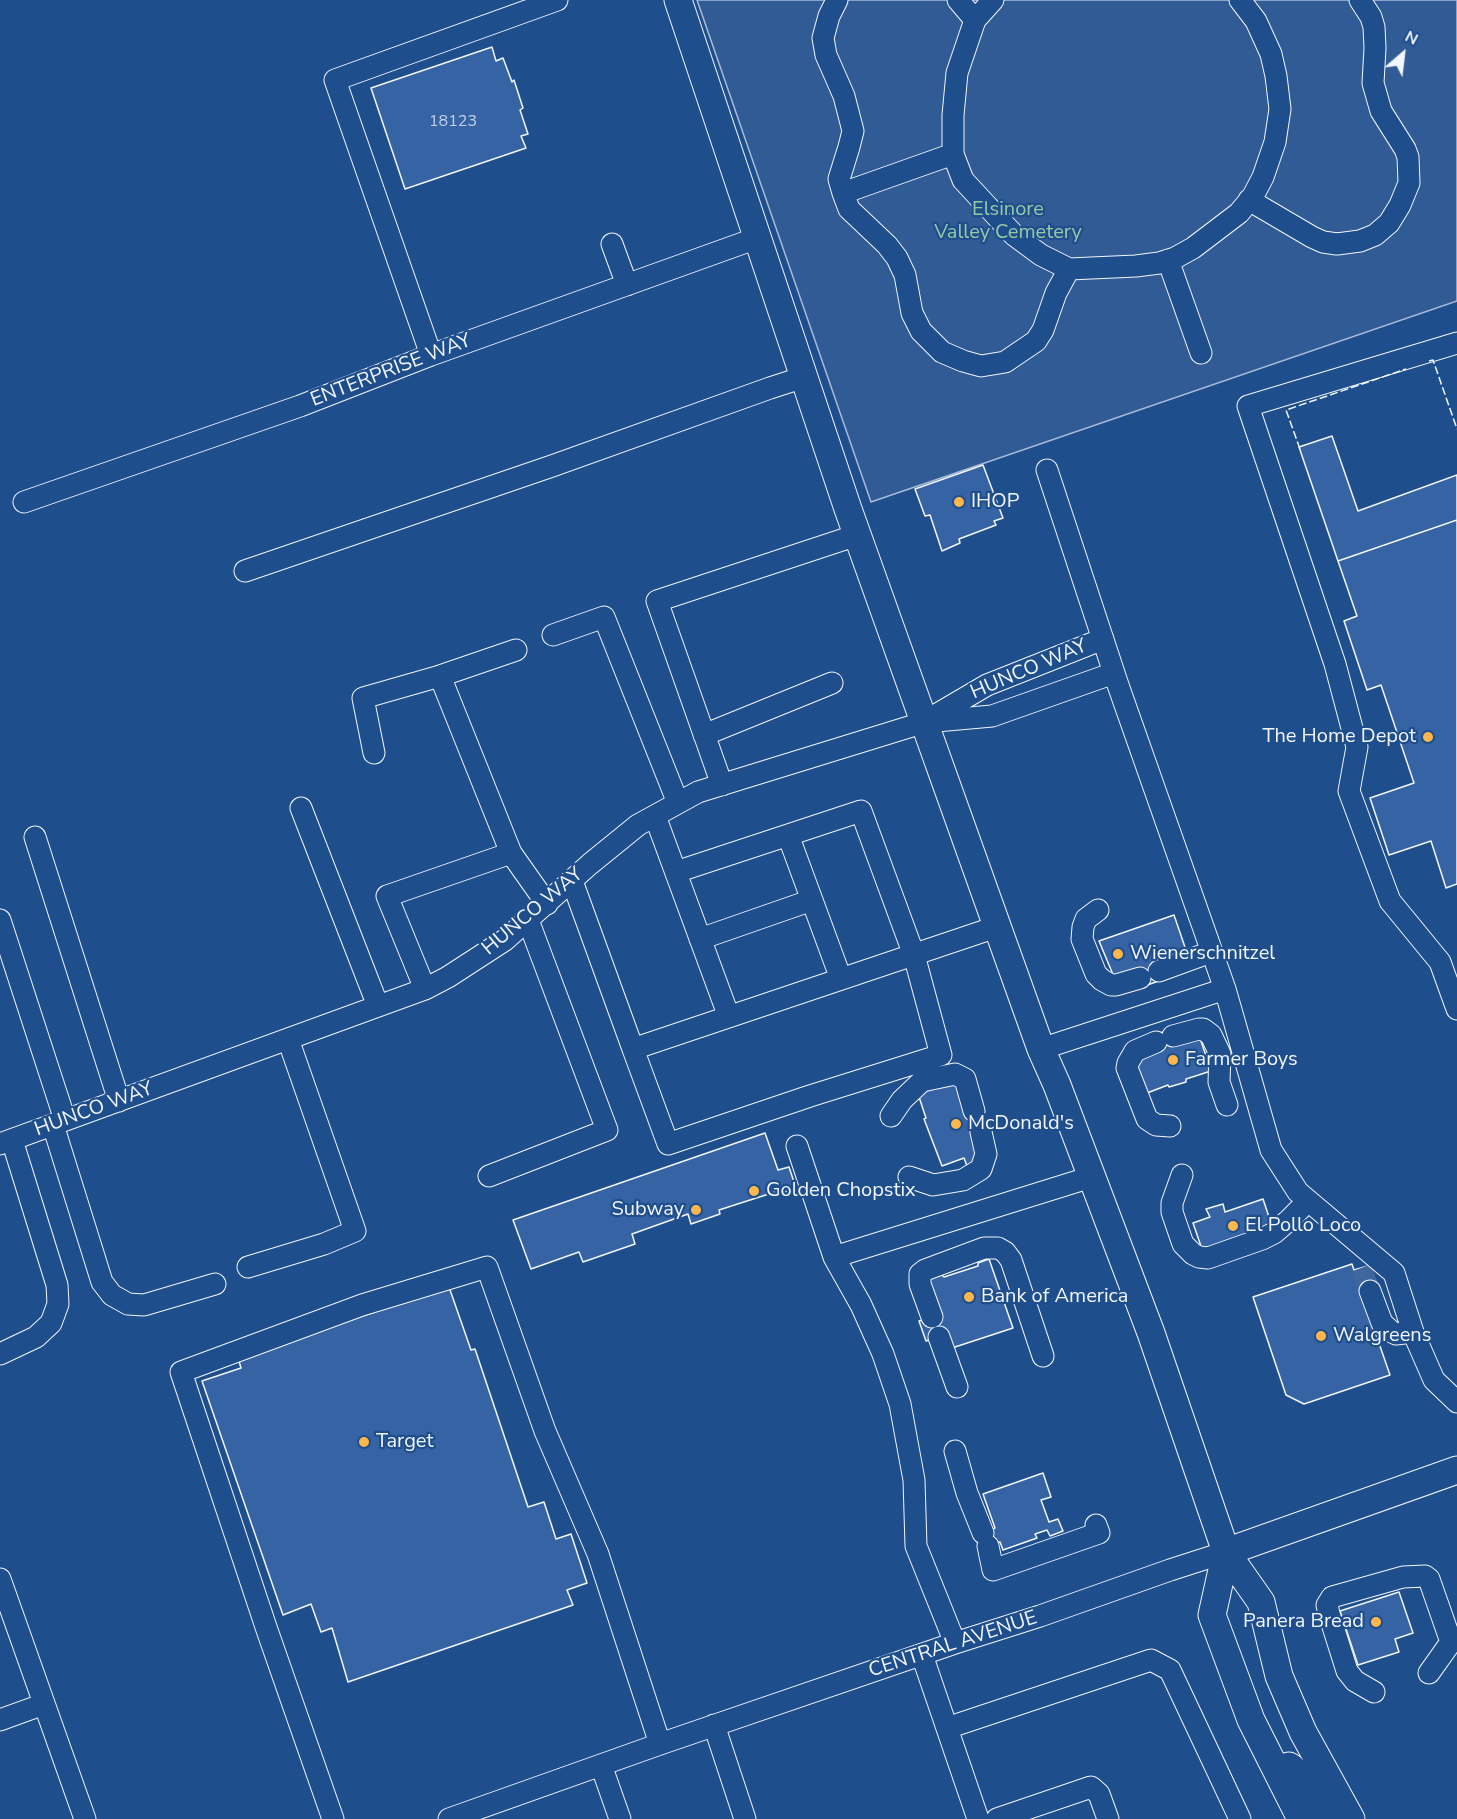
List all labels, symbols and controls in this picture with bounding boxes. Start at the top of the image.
north arrow [1373,24,1433,84]
text: N [1401,26,1422,51]
house number: 18123 [429,112,477,132]
park label: Elsinore Valley Cemetery [934,198,1082,245]
street label: ENTERPRISE WAY [307,329,475,413]
place label: IHOP [971,490,1019,514]
marker: IHOP [952,495,966,509]
street label: HUNCO WAY [967,635,1091,705]
place label: The Home Depot [1262,725,1416,749]
marker: The Home Depot [1421,730,1435,744]
street label: HUNCO WAY [478,863,588,961]
place label: Wienerschnitzel [1130,942,1275,966]
marker: Wienerschnitzel [1111,947,1125,961]
place label: Farmer Boys [1185,1048,1298,1072]
marker: Farmer Boys [1166,1053,1180,1067]
street label: HUNCO WAY [32,1077,156,1143]
place label: McDonald's [968,1112,1074,1136]
marker: McDonald's [949,1117,963,1131]
place label: Golden Chopstix [766,1179,916,1203]
marker: Golden Chopstix [747,1184,761,1198]
place label: Subway [612,1198,684,1222]
marker: Subway [689,1203,703,1217]
place label: El Pollo Loco [1245,1214,1361,1238]
marker: El Pollo Loco [1226,1219,1240,1233]
place label: Bank of America [981,1285,1128,1309]
marker: Bank of America [962,1290,976,1304]
place label: Walgreens [1333,1324,1431,1348]
marker: Walgreens [1314,1329,1328,1343]
place label: Target [376,1430,433,1454]
marker: Target [357,1435,371,1449]
street label: CENTRAL AVENUE [866,1606,1040,1684]
place label: Panera Bread [1243,1610,1364,1634]
marker: Panera Bread [1369,1615,1383,1629]

